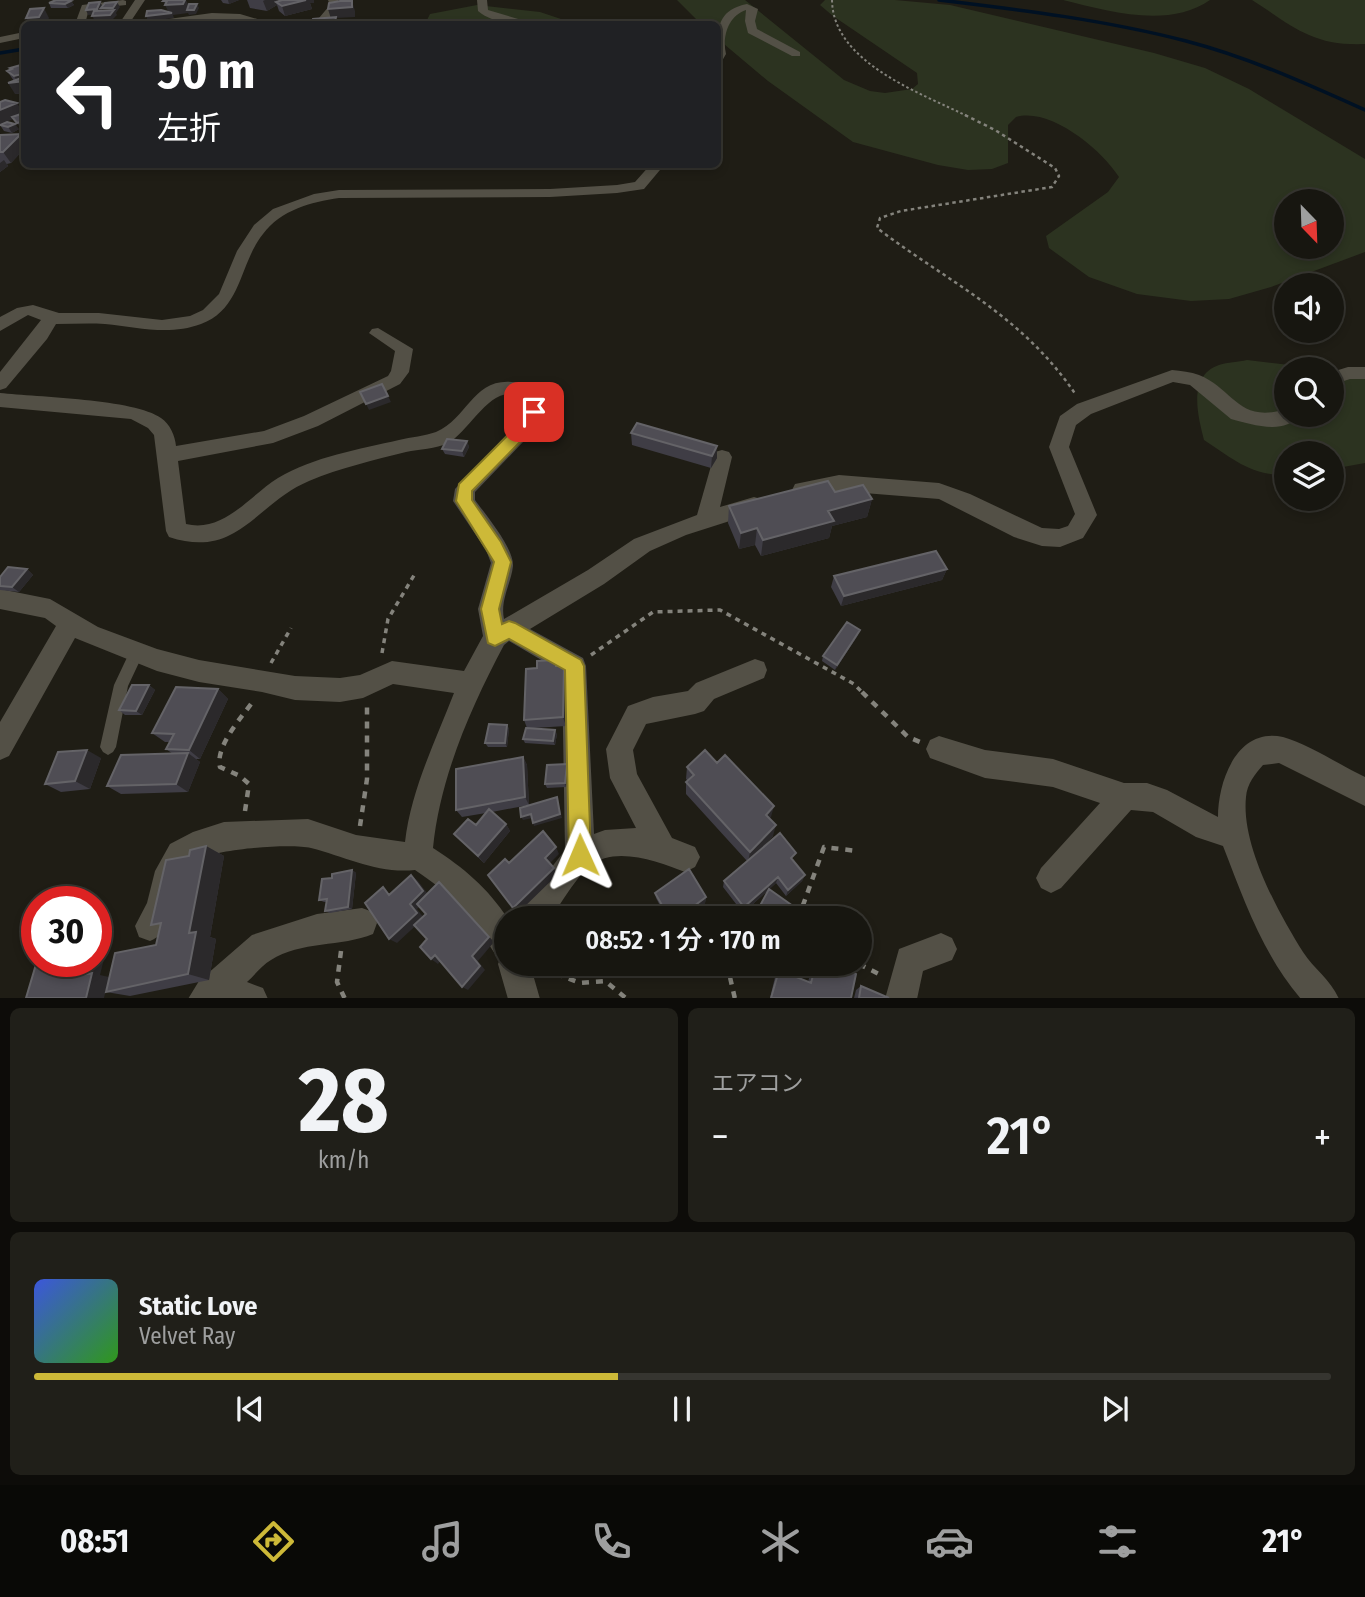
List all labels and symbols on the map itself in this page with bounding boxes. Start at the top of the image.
north arrow [1274,189,1344,259]
pin [504,382,564,442]
position arrow [543,818,617,892]
speed limit sign: 30 [21,886,112,977]

